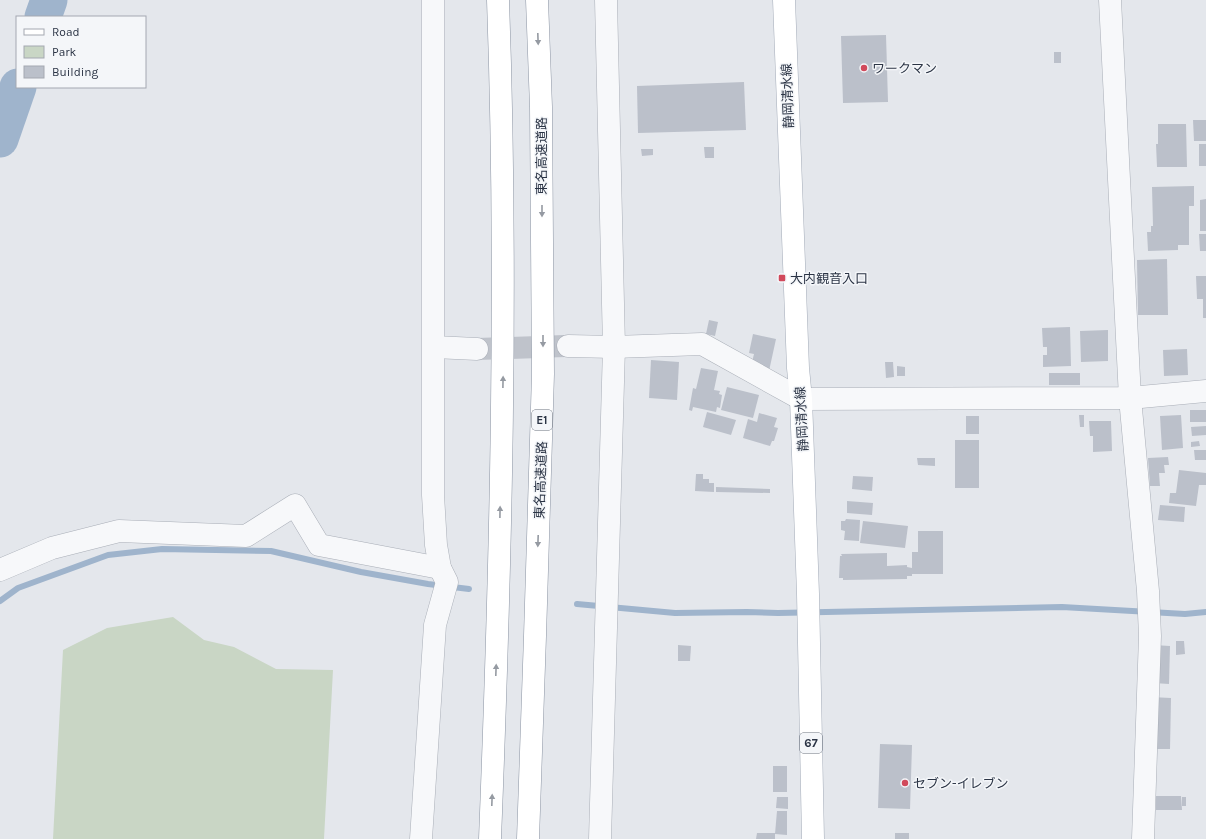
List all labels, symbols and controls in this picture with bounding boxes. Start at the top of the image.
legend [16,16,146,88]
text: Road [52,25,80,39]
one-way arrow [535,33,542,45]
text: Park [52,45,77,59]
place label: ワークマン [872,61,937,76]
street label: 静岡清水線 [779,63,796,129]
marker: ワークマン [859,63,869,73]
text: Building [52,65,99,79]
street label: 東名高速道路 [534,117,549,195]
one-way arrow [539,205,545,218]
place label: 大内観音入口 [790,271,868,286]
marker: 大内観音入口 [777,273,787,283]
one-way arrow [540,335,546,348]
one-way arrow [499,376,506,388]
street label: 静岡清水線 [792,386,811,452]
road number: E1 [532,410,552,430]
street label: 東名高速道路 [532,441,549,519]
one-way arrow [497,505,503,518]
one-way arrow [535,535,541,548]
one-way arrow [493,664,500,676]
road number: 67 [800,733,822,753]
place label: セブン-イレブン [913,776,1009,791]
marker: セブン-イレブン [900,778,910,788]
one-way arrow [488,794,495,806]

